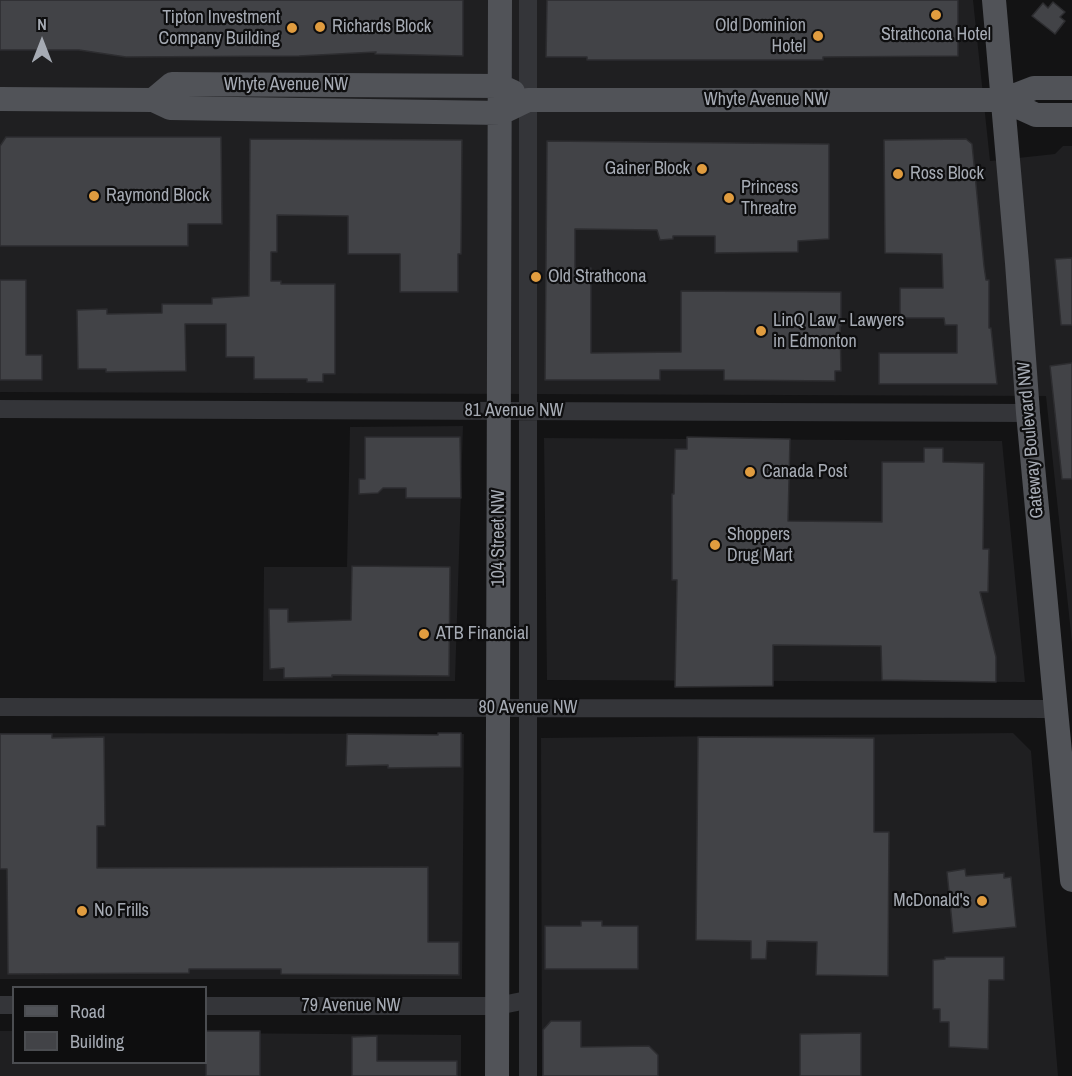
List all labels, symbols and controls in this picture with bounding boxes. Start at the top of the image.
place label: Tipton Investment Company Building [159,7,280,50]
marker: Strathcona Hotel [929,8,943,22]
north arrow [12,12,72,72]
text: N [37,13,47,35]
place label: Old Dominion Hotel [715,15,806,57]
place label: Richards Block [332,16,431,38]
marker: Richards Block [313,20,327,34]
marker: Tipton Investment Company Building [285,21,299,35]
place label: Strathcona Hotel [881,24,991,46]
marker: Old Dominion Hotel [811,29,825,43]
street label: Whyte Avenue NW [224,74,348,96]
street label: Whyte Avenue NW [704,89,828,111]
place label: Gainer Block [605,158,690,180]
marker: Gainer Block [695,162,709,176]
place label: Ross Block [910,163,984,185]
marker: Ross Block [891,167,905,181]
place label: Princess Threatre [741,177,798,219]
place label: Raymond Block [106,185,209,207]
marker: Raymond Block [87,189,101,203]
marker: Princess Threatre [722,191,736,205]
place label: Old Strathcona [548,266,646,288]
marker: Old Strathcona [529,270,543,284]
place label: LinQ Law - Lawyers in Edmonton [773,310,904,352]
marker: LinQ Law - Lawyers in Edmonton [754,324,768,338]
street label: Gateway Boulevard NW [1013,361,1049,519]
street label: 81 Avenue NW [464,400,564,422]
place label: Canada Post [762,461,847,483]
marker: Canada Post [743,465,757,479]
street label: 104 Street NW [488,490,510,586]
place label: Shoppers Drug Mart [727,524,793,566]
marker: Shoppers Drug Mart [708,538,722,552]
place label: ATB Financial [436,623,528,645]
marker: ATB Financial [417,627,431,641]
street label: 80 Avenue NW [478,697,578,719]
place label: McDonald's [893,890,970,912]
marker: McDonald's [975,894,989,908]
place label: No Frills [94,900,149,922]
marker: No Frills [75,904,89,918]
legend [12,986,207,1064]
street label: 79 Avenue NW [301,995,401,1017]
text: Road [70,999,105,1024]
text: Building [70,1029,124,1054]

